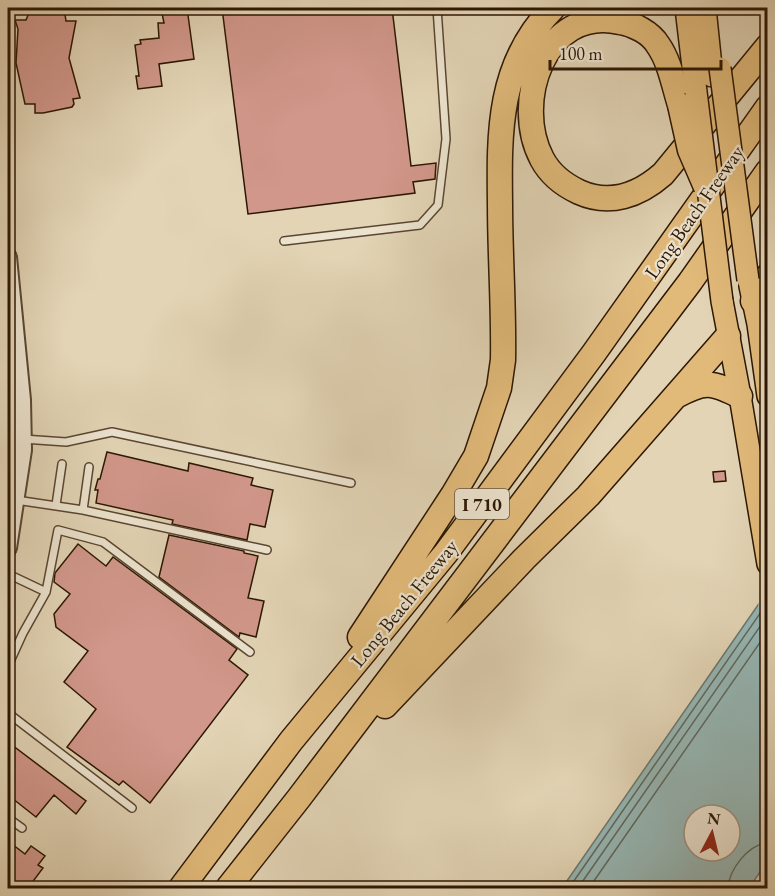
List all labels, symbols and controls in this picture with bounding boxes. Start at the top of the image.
scale bar [550,33,721,71]
text: 100 m [559,42,603,65]
street label: Long Beach Freeway [638,140,750,284]
road number: I 710 [455,489,509,519]
street label: Long Beach Freeway [344,534,464,672]
north arrow [682,803,742,863]
text: N [706,807,722,830]

